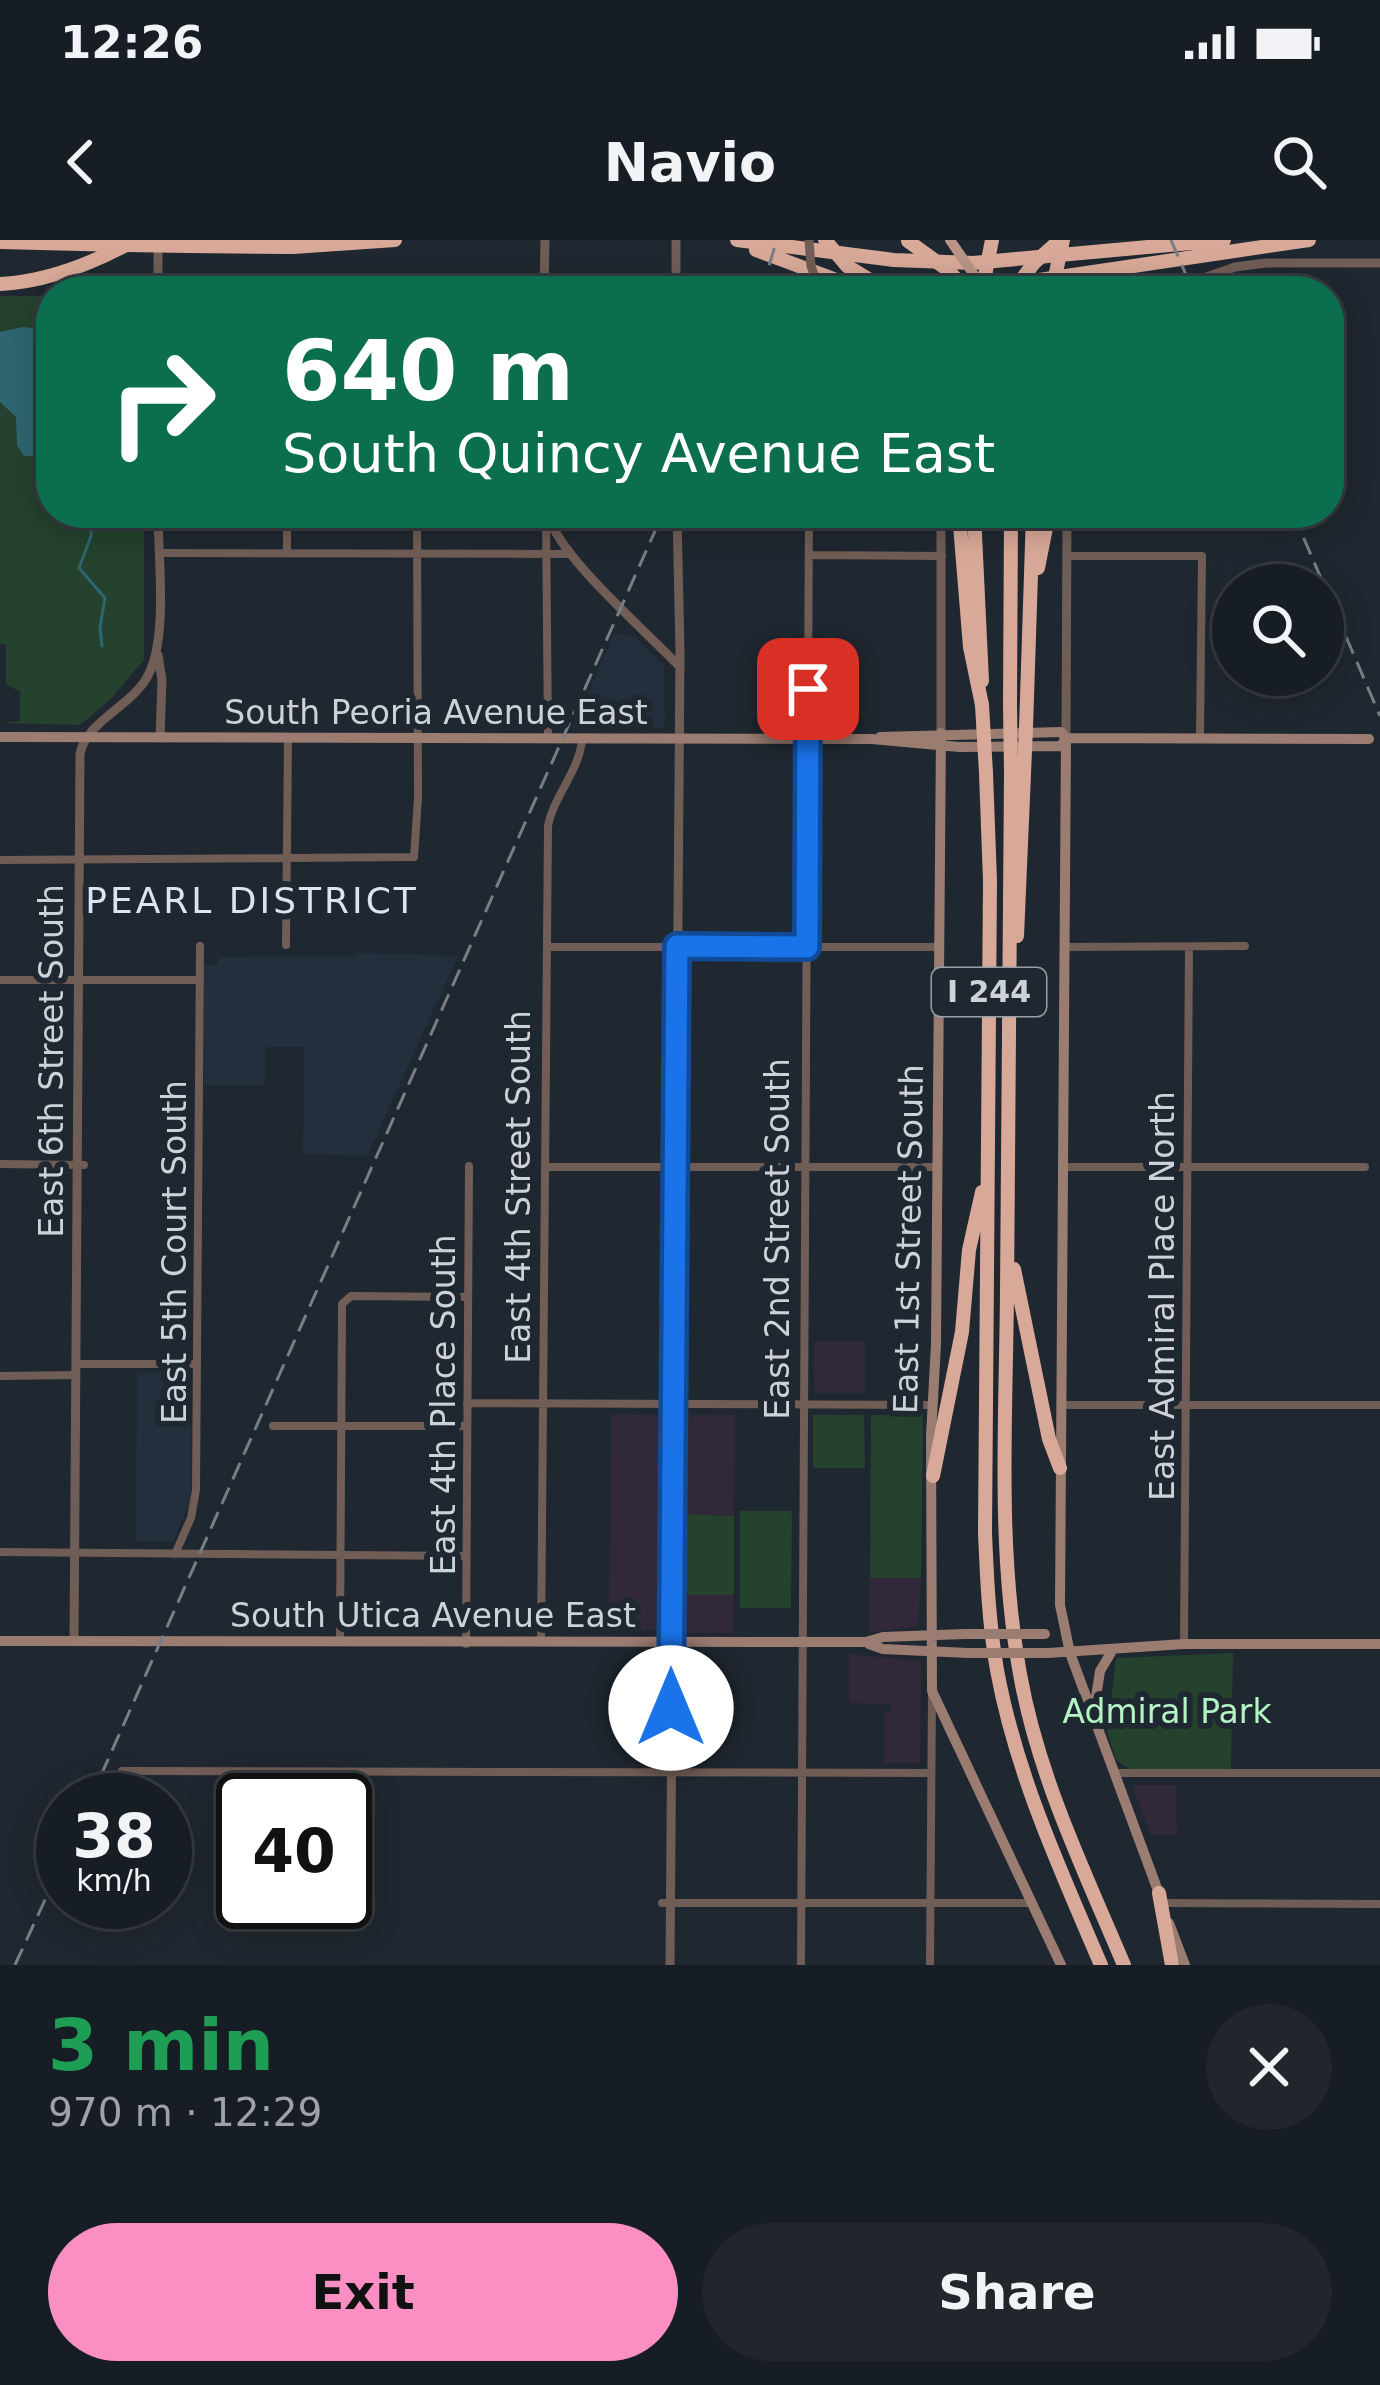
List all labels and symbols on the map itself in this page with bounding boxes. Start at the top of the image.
pin [757,638,859,740]
street label: South Peoria Avenue East [224,693,648,732]
district label: PEARL DISTRICT [85,880,419,921]
street label: East 6th Street South [32,884,71,1238]
road number: I 244 [932,968,1046,1016]
street label: East 4th Street South [499,1010,538,1364]
street label: East 2nd Street South [758,1058,797,1420]
street label: East 1st Street South [886,1064,931,1414]
street label: East 5th Court South [155,1080,194,1424]
street label: East Admiral Place North [1143,1091,1182,1501]
street label: East 4th Place South [424,1234,463,1576]
street label: South Utica Avenue East [230,1596,636,1635]
position arrow [608,1645,734,1771]
park label: Admiral Park [1062,1692,1272,1731]
speed limit sign: 40 [216,1773,372,1929]

